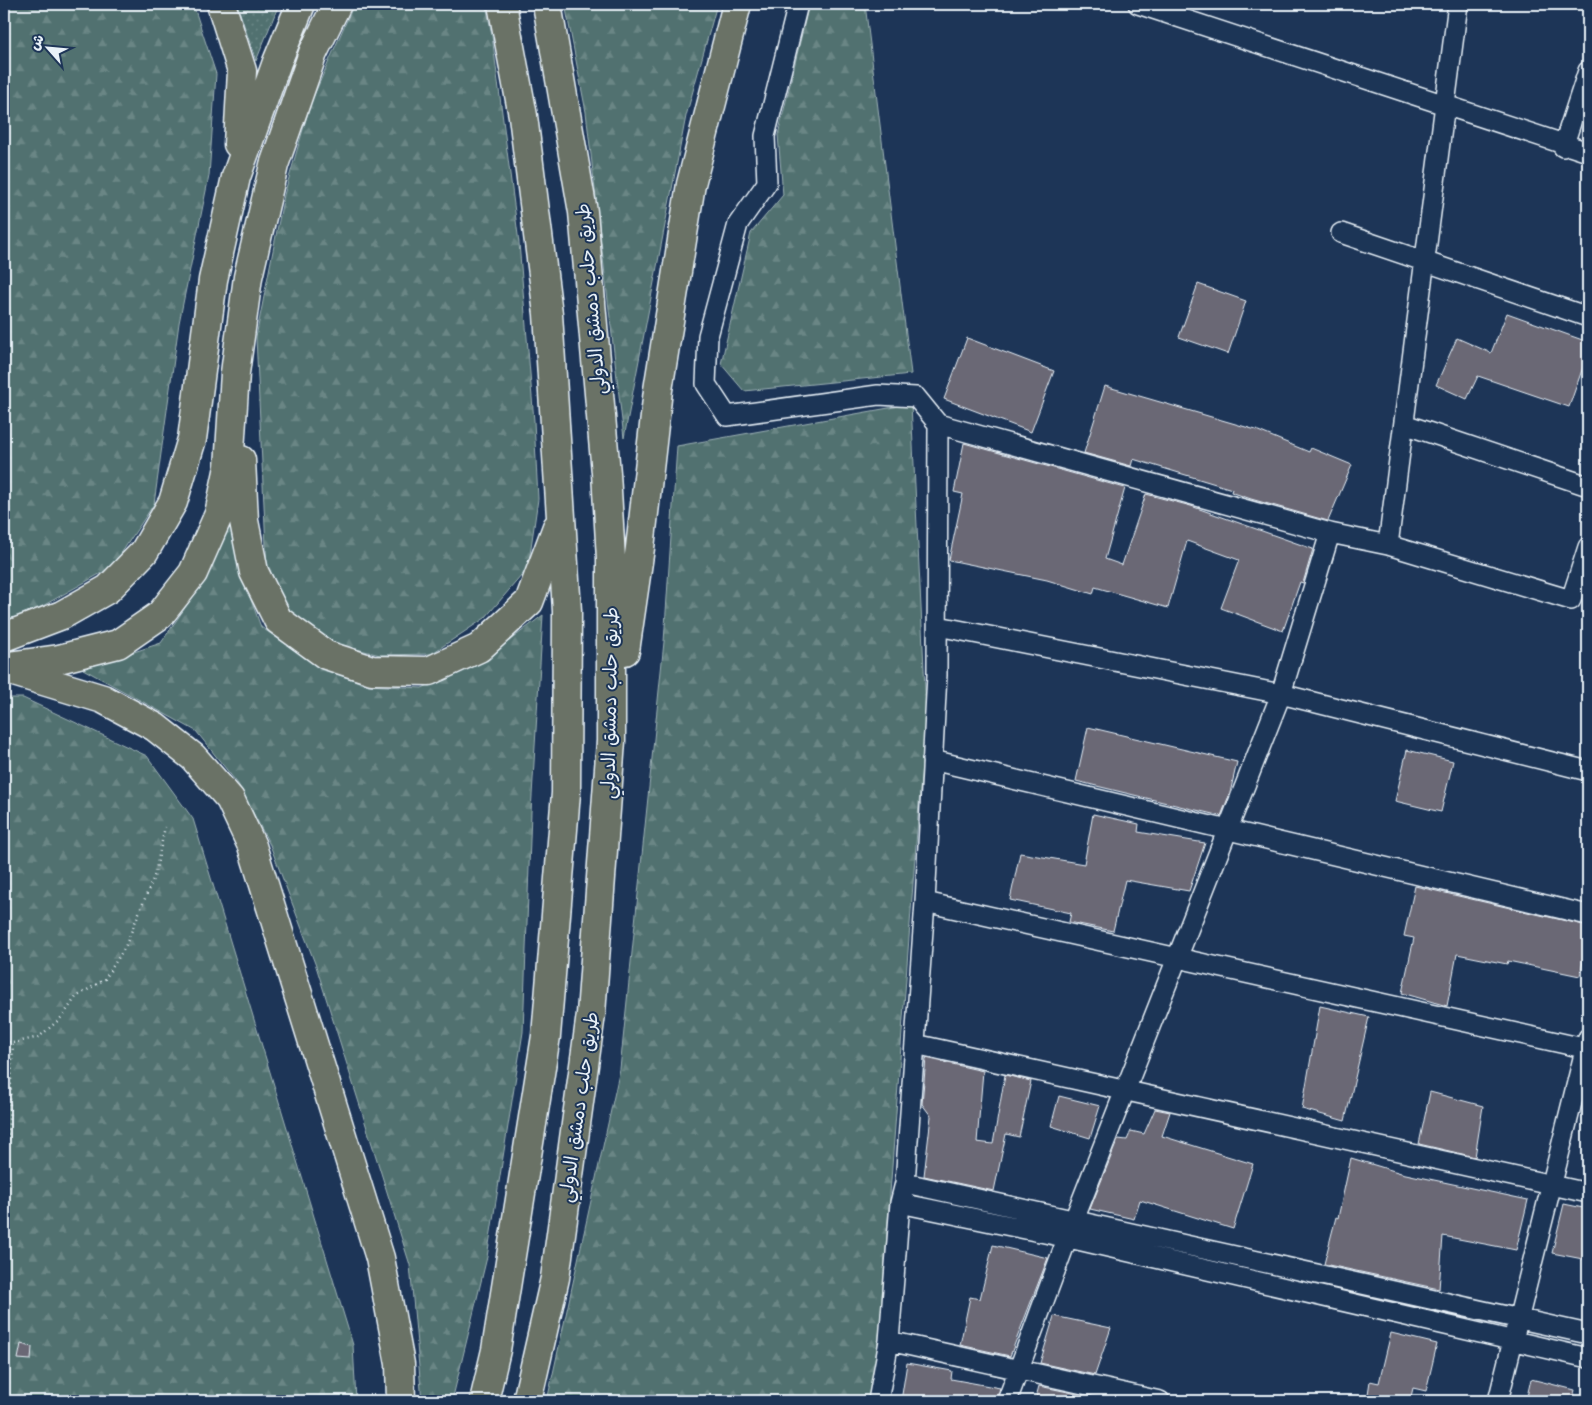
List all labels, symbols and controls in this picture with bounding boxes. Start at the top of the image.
north arrow [22,22,72,72]
text: ش [25,31,48,53]
street label: طريق حلب دمشق الدولي [570,202,615,396]
street label: طريق حلب دمشق الدولي [595,607,628,799]
street label: طريق حلب دمشق الدولي [553,1010,608,1205]

